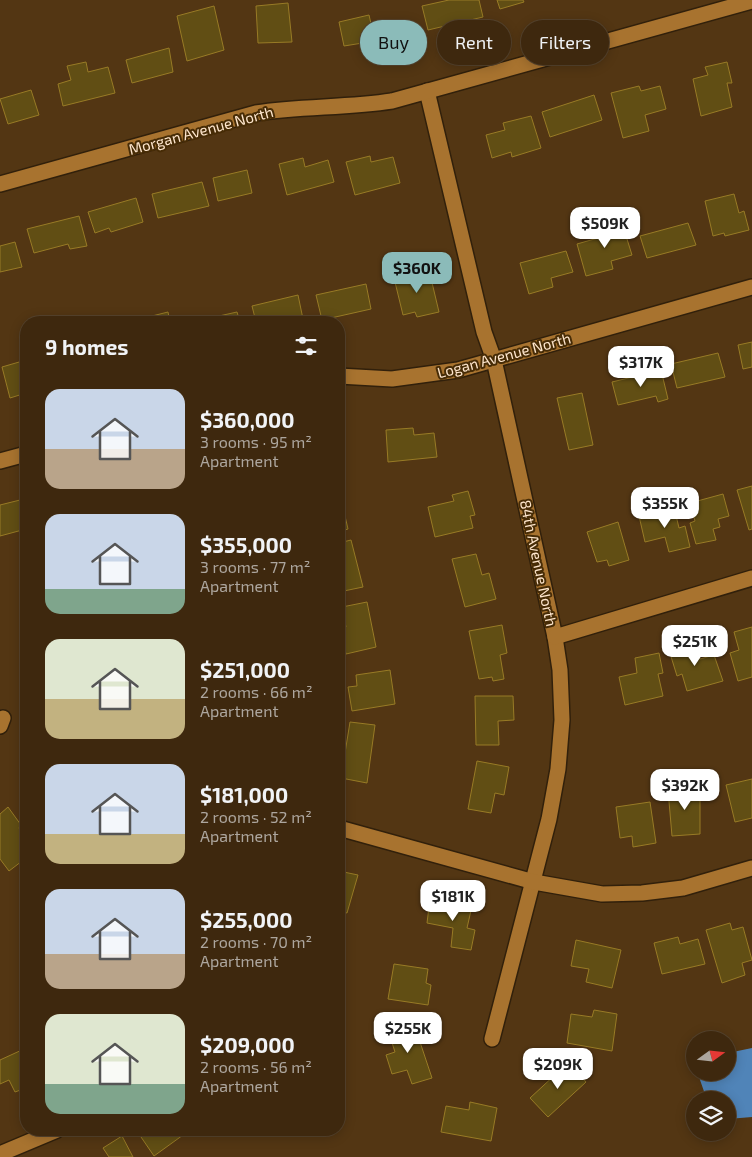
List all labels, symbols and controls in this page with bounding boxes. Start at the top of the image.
chip: Buy [360,20,427,65]
chip: Rent [437,20,511,65]
chip: Filters [521,20,609,65]
street label: Morgan Avenue North [127,102,275,158]
pin: $509K [570,206,640,249]
text: $509K [581,213,629,232]
pin: $360K [382,252,452,294]
text: $360K [393,258,441,277]
street label: Logan Avenue North [435,329,573,381]
icon: filters [292,332,320,360]
text: 9 homes [45,334,128,359]
pin: $317K [606,346,676,388]
text: $317K [619,352,663,371]
text: $360,000 [200,407,295,432]
icon: home [85,409,145,469]
text: 3 rooms · 95 m² [200,432,312,451]
text: Apartment [200,451,279,470]
pin: $355K [630,486,700,529]
text: $355K [642,493,688,512]
street label: 84th Avenue North [517,498,561,628]
text: $355,000 [200,532,292,557]
icon: home [85,534,145,594]
text: 3 rooms · 77 m² [200,557,311,576]
text: Apartment [200,576,279,595]
pin: $251K [660,624,730,667]
text: $251K [673,631,717,650]
text: $251,000 [200,657,290,682]
icon: home [85,659,145,719]
text: 2 rooms · 66 m² [200,682,313,701]
text: Apartment [200,701,279,720]
pin: $392K [650,768,720,811]
text: $392K [661,775,709,794]
text: $181,000 [200,782,288,807]
icon: home [85,784,145,844]
text: 2 rooms · 52 m² [200,807,312,826]
text: Apartment [200,826,279,845]
pin: $181K [418,880,488,922]
text: $181K [431,886,475,905]
text: $255,000 [200,907,292,932]
icon: home [85,909,145,969]
text: 2 rooms · 70 m² [200,932,312,951]
text: Apartment [200,951,279,970]
pin: $255K [373,1012,443,1054]
text: $255K [385,1018,431,1037]
north arrow [686,1031,736,1081]
map controls [686,1031,736,1141]
text: $209,000 [200,1032,295,1057]
icon: home [85,1034,145,1094]
pin: $209K [523,1048,593,1090]
text: $209K [534,1054,582,1073]
text: 2 rooms · 56 m² [200,1057,312,1076]
text: Apartment [200,1076,279,1095]
button: layers [686,1091,736,1141]

